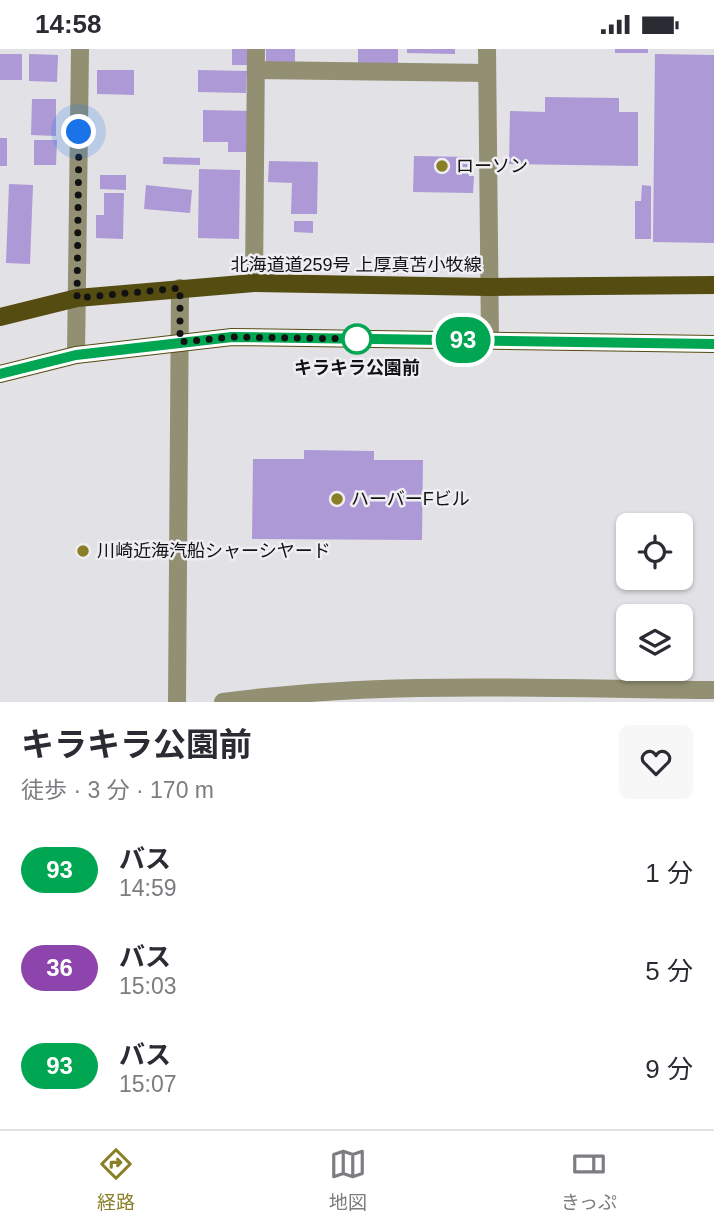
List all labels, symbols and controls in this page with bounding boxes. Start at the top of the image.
text: 14:58 [35,9,102,39]
your location [61,114,96,149]
place label: ローソン [456,156,528,176]
marker: ローソン [434,158,450,174]
street label: 北海道道259号 上厚真苫小牧線 [230,255,482,275]
line badge: 93 [432,317,494,363]
marker: キラキラ公園前 [342,324,372,354]
text: 93 [450,326,476,353]
place label: キラキラ公園前 [294,358,420,378]
place label: ハーバーFビル [351,489,470,509]
marker: ハーバーFビル [329,491,345,507]
map controls [616,513,693,681]
button: locate [616,513,693,590]
place label: 川崎近海汽船シャーシヤード [97,541,331,561]
marker: 川崎近海汽船シャーシヤード [75,543,91,559]
button: layers [616,604,693,681]
button: heart [619,725,693,799]
text: キラキラ公園前 [21,726,252,763]
text: 徒歩 · 3 分 · 170 m [21,777,214,803]
text: バス [119,844,171,874]
text: 93 [46,856,73,883]
text: 1 分 [645,858,693,888]
text: 14:59 [119,875,177,901]
text: バス [119,942,171,972]
text: 36 [46,954,73,981]
text: 5 分 [645,956,693,986]
text: 15:03 [119,973,177,999]
text: バス [119,1040,171,1070]
text: 93 [46,1052,73,1079]
text: 9 分 [645,1054,693,1084]
text: 15:07 [119,1071,177,1097]
tab: 経路 [97,1145,135,1214]
tab: 地図 [329,1145,367,1214]
tab: きっぷ [561,1145,617,1214]

